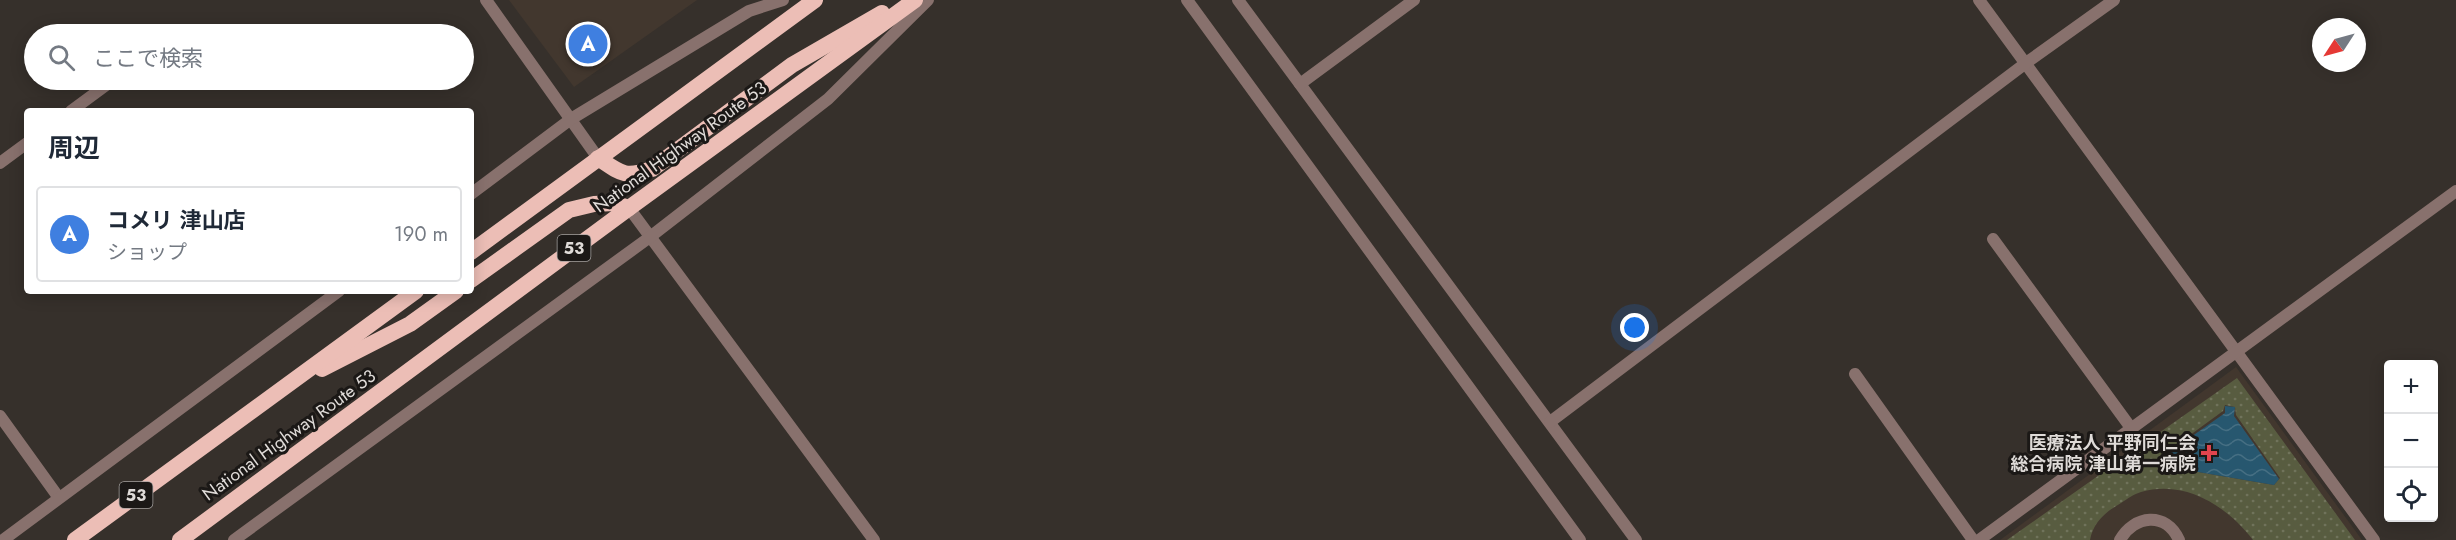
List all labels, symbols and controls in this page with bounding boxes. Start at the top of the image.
north arrow [2312,18,2366,72]
pin: A [568,22,608,66]
search box [24,24,474,90]
icon: search [45,41,78,74]
text: ここで検索 [93,42,203,74]
street label: National Highway Route 53 [588,75,772,219]
text: 周辺 [48,129,100,167]
text: コメリ 津山店 [107,204,246,236]
text: A [62,220,77,249]
text: 190 m [394,220,448,249]
road number: 53 [558,235,590,261]
text: ショップ [107,238,187,267]
your location [1620,313,1649,342]
map controls [2384,360,2438,522]
button: + [2384,360,2438,414]
street label: National Highway Route 53 [197,363,381,507]
button: − [2384,414,2438,468]
place label: 医療法人 平野同仁会 総合病院 津山第一病院 [2011,430,2196,477]
marker: 医療法人 平野同仁会 総合病院 津山第一病院 [2200,444,2218,462]
button: locate [2384,468,2438,522]
road number: 53 [120,482,152,508]

